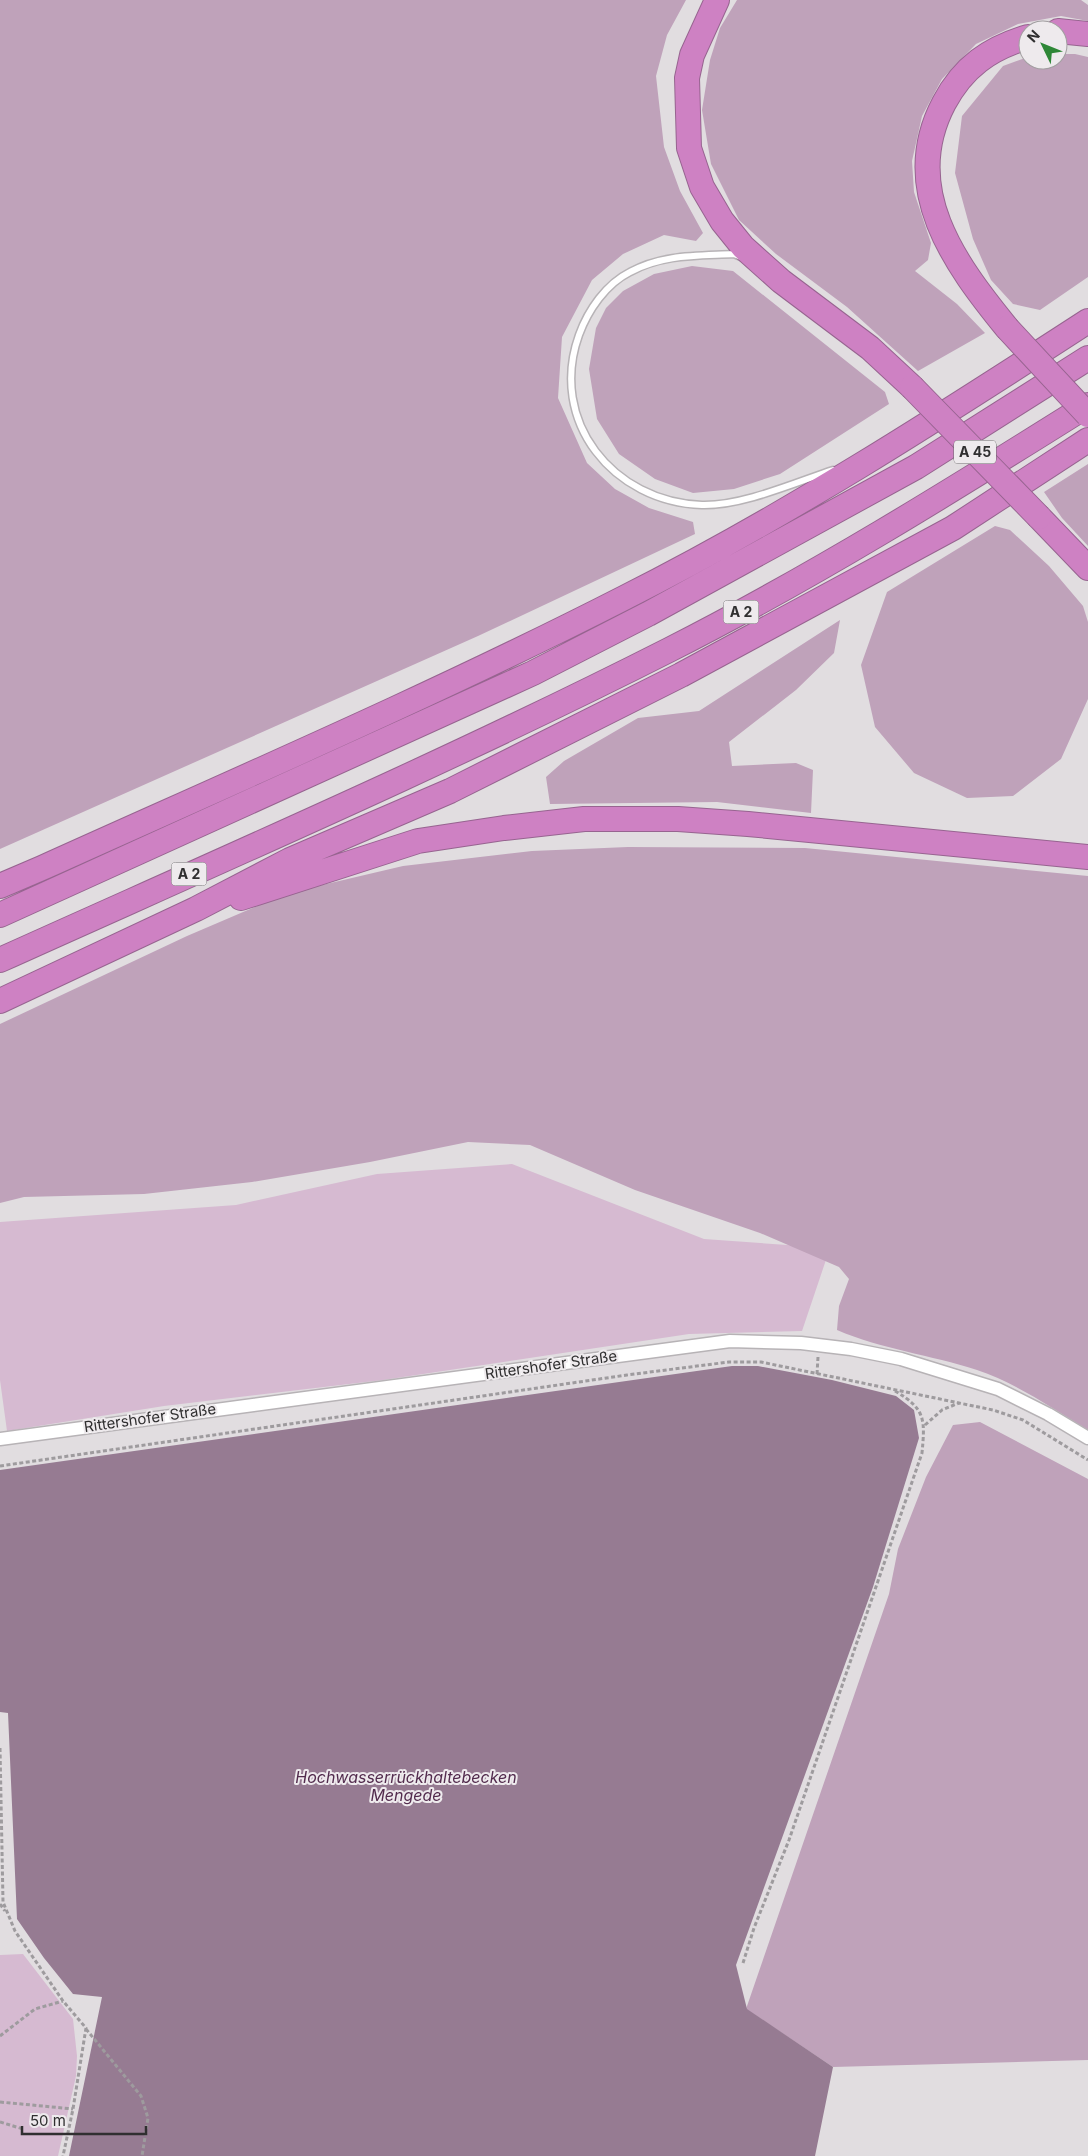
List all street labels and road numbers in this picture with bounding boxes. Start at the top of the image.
road number: A 45 [954,441,996,464]
road number: A 2 [724,600,758,624]
road number: A 2 [172,862,206,886]
street label: Rittershofer Straße [484,1346,618,1383]
street label: Rittershofer Straße [83,1399,217,1436]

